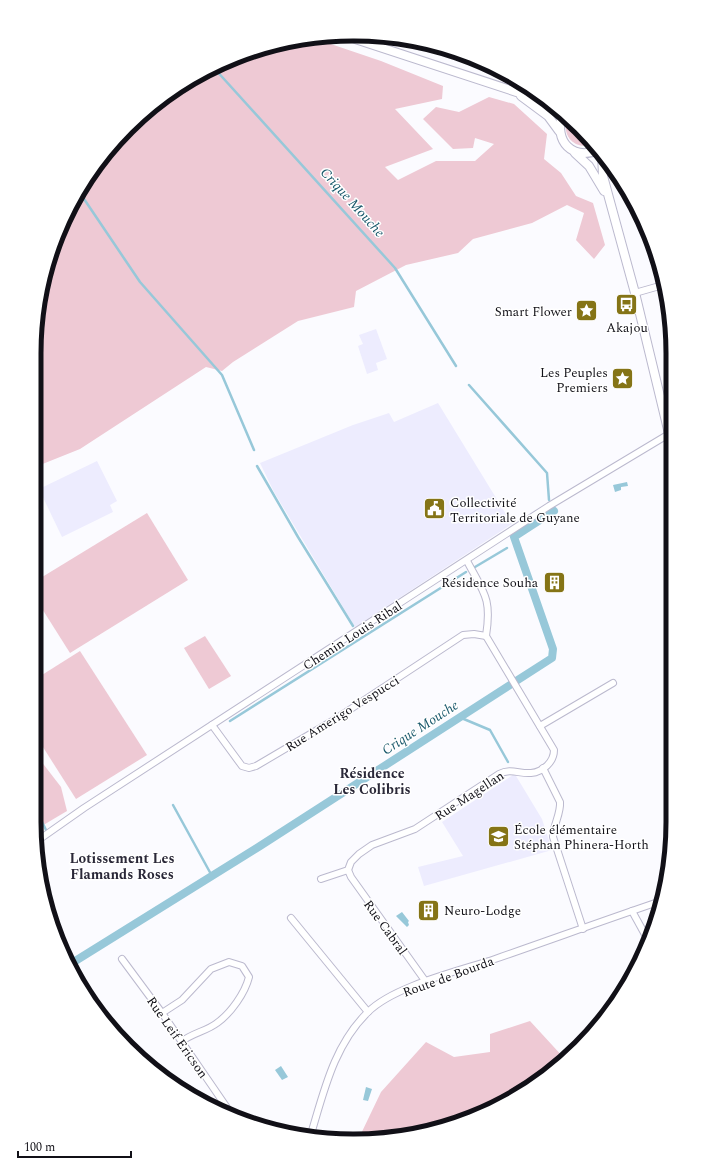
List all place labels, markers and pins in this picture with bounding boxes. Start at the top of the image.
bus stop icon: Akajou [614,292,640,318]
place icon: Smart Flower [574,298,600,324]
place label: Smart Flower [495,302,572,322]
place label: Akajou [606,318,648,338]
place label: Les Peuples Premiers [540,363,608,398]
place icon: Les Peuples Premiers [610,366,636,392]
place label: Collectivité Territoriale de Guyane [450,493,580,528]
public building icon: Collectivité Territoriale de Guyane [421,496,447,522]
building icon: Résidence Souha [541,569,567,595]
place label: Résidence Souha [441,573,539,593]
place label: École élémentaire Stéphan Phinera-Horth [514,820,649,855]
school or university icon: École élémentaire Stéphan Phinera-Horth [486,823,512,849]
building icon: Neuro-Lodge [415,897,441,923]
place label: Neuro-Lodge [444,901,521,921]

